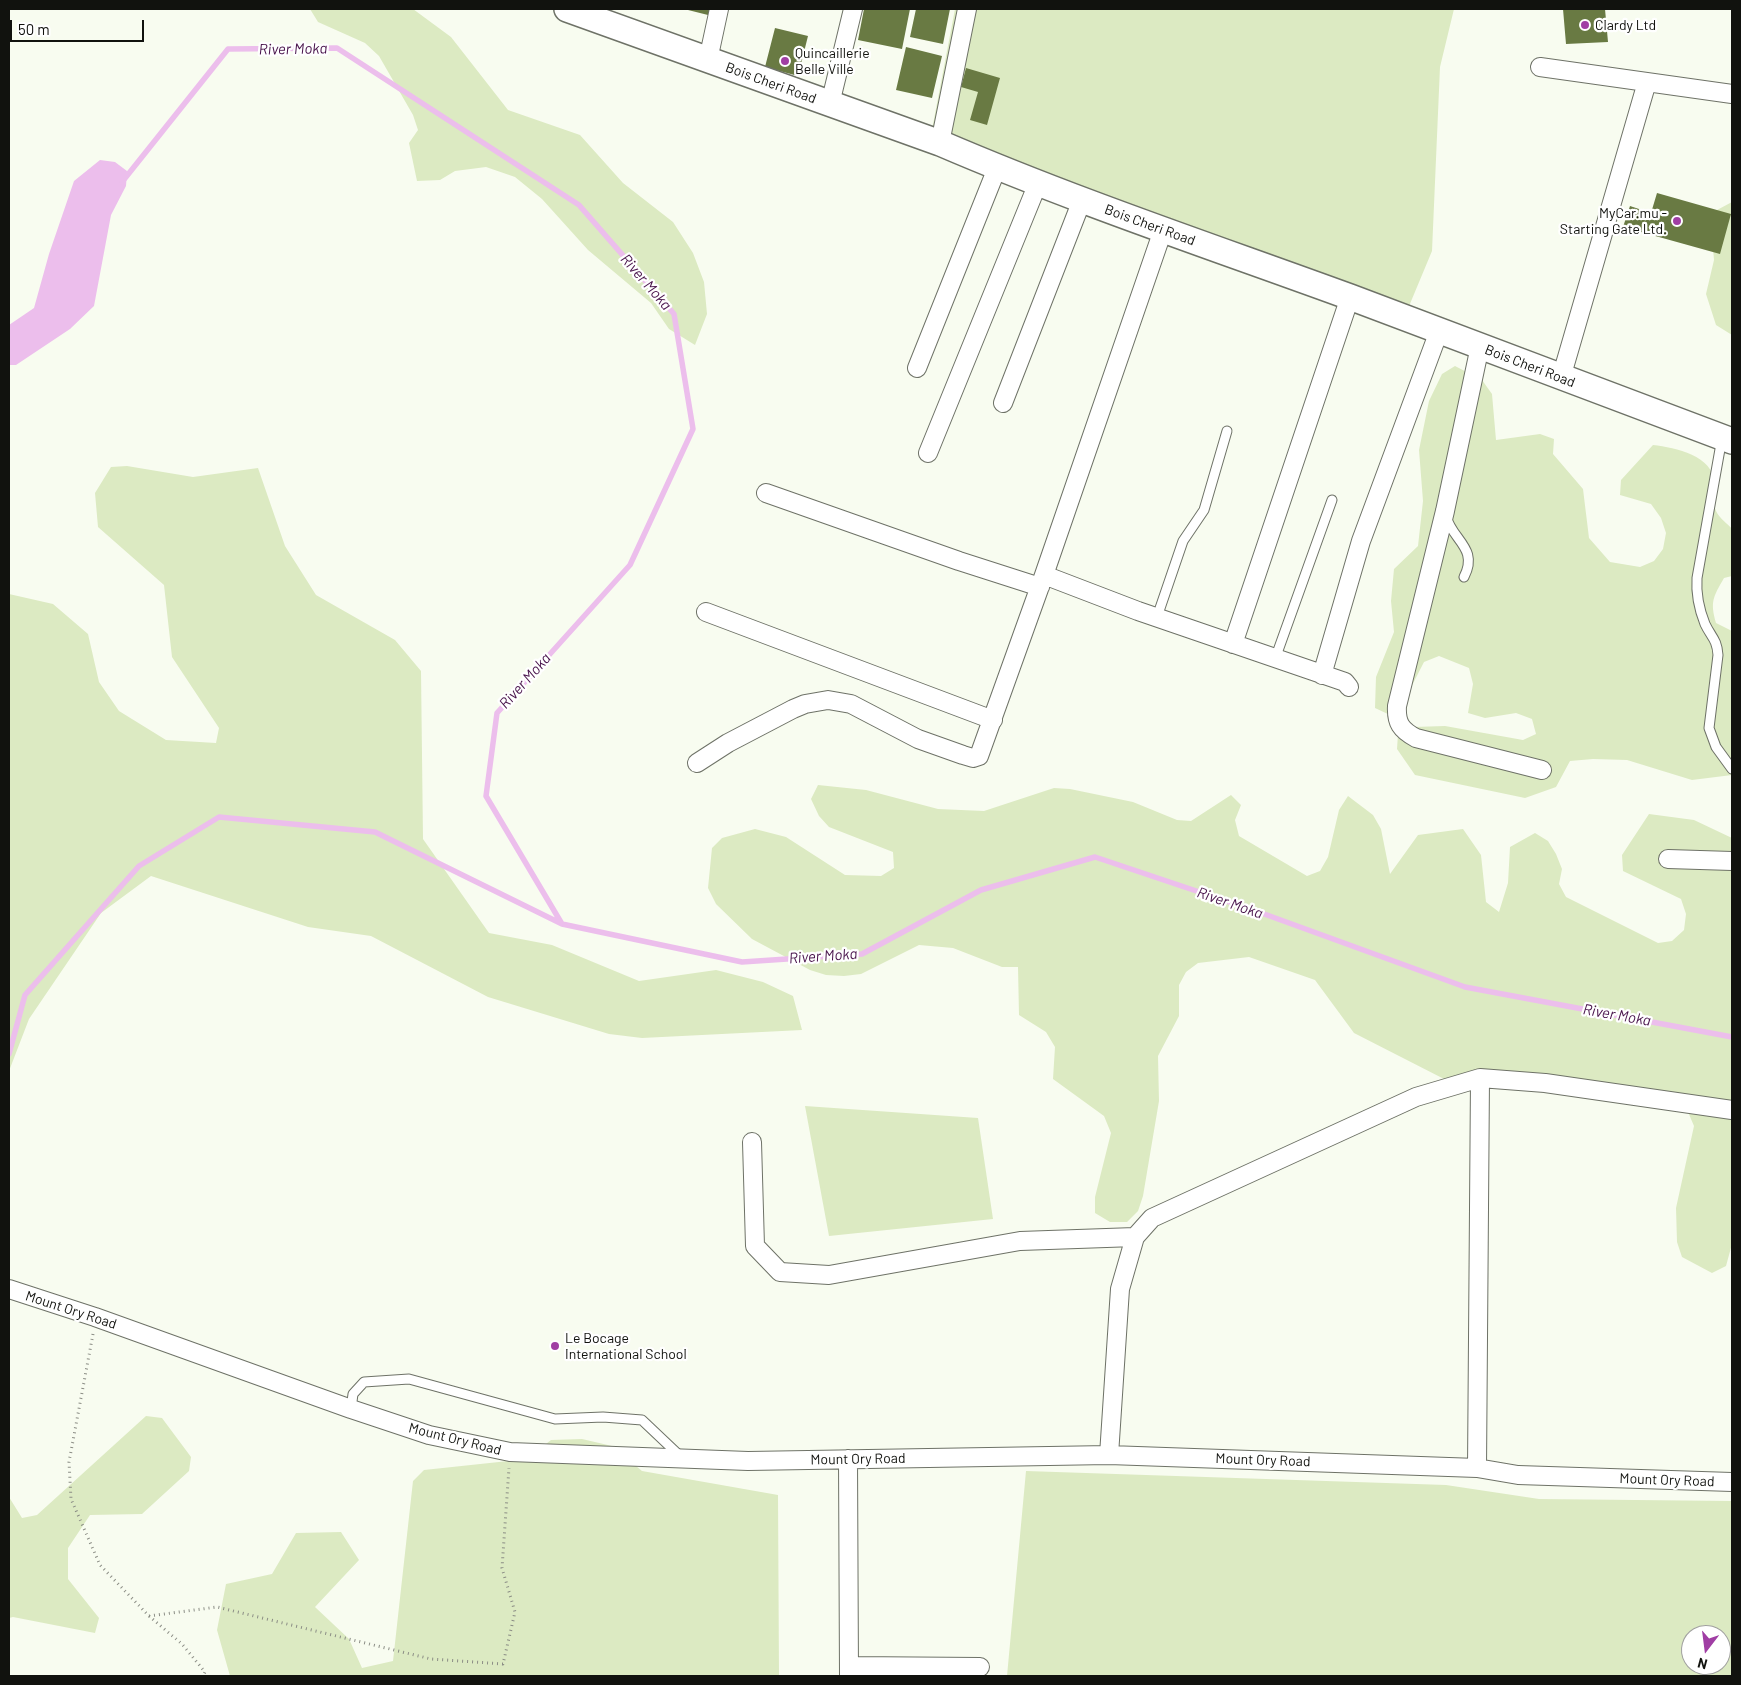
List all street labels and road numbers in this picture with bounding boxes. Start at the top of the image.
street label: Bois Cheri Road [723,59,819,107]
street label: Bois Cheri Road [1102,201,1198,249]
street label: Bois Cheri Road [1482,341,1578,391]
street label: Mount Ory Road [23,1287,119,1333]
street label: Mount Ory Road [407,1419,503,1459]
street label: Mount Ory Road [810,1450,906,1468]
street label: Mount Ory Road [1215,1450,1311,1470]
street label: Mount Ory Road [1619,1470,1715,1490]

